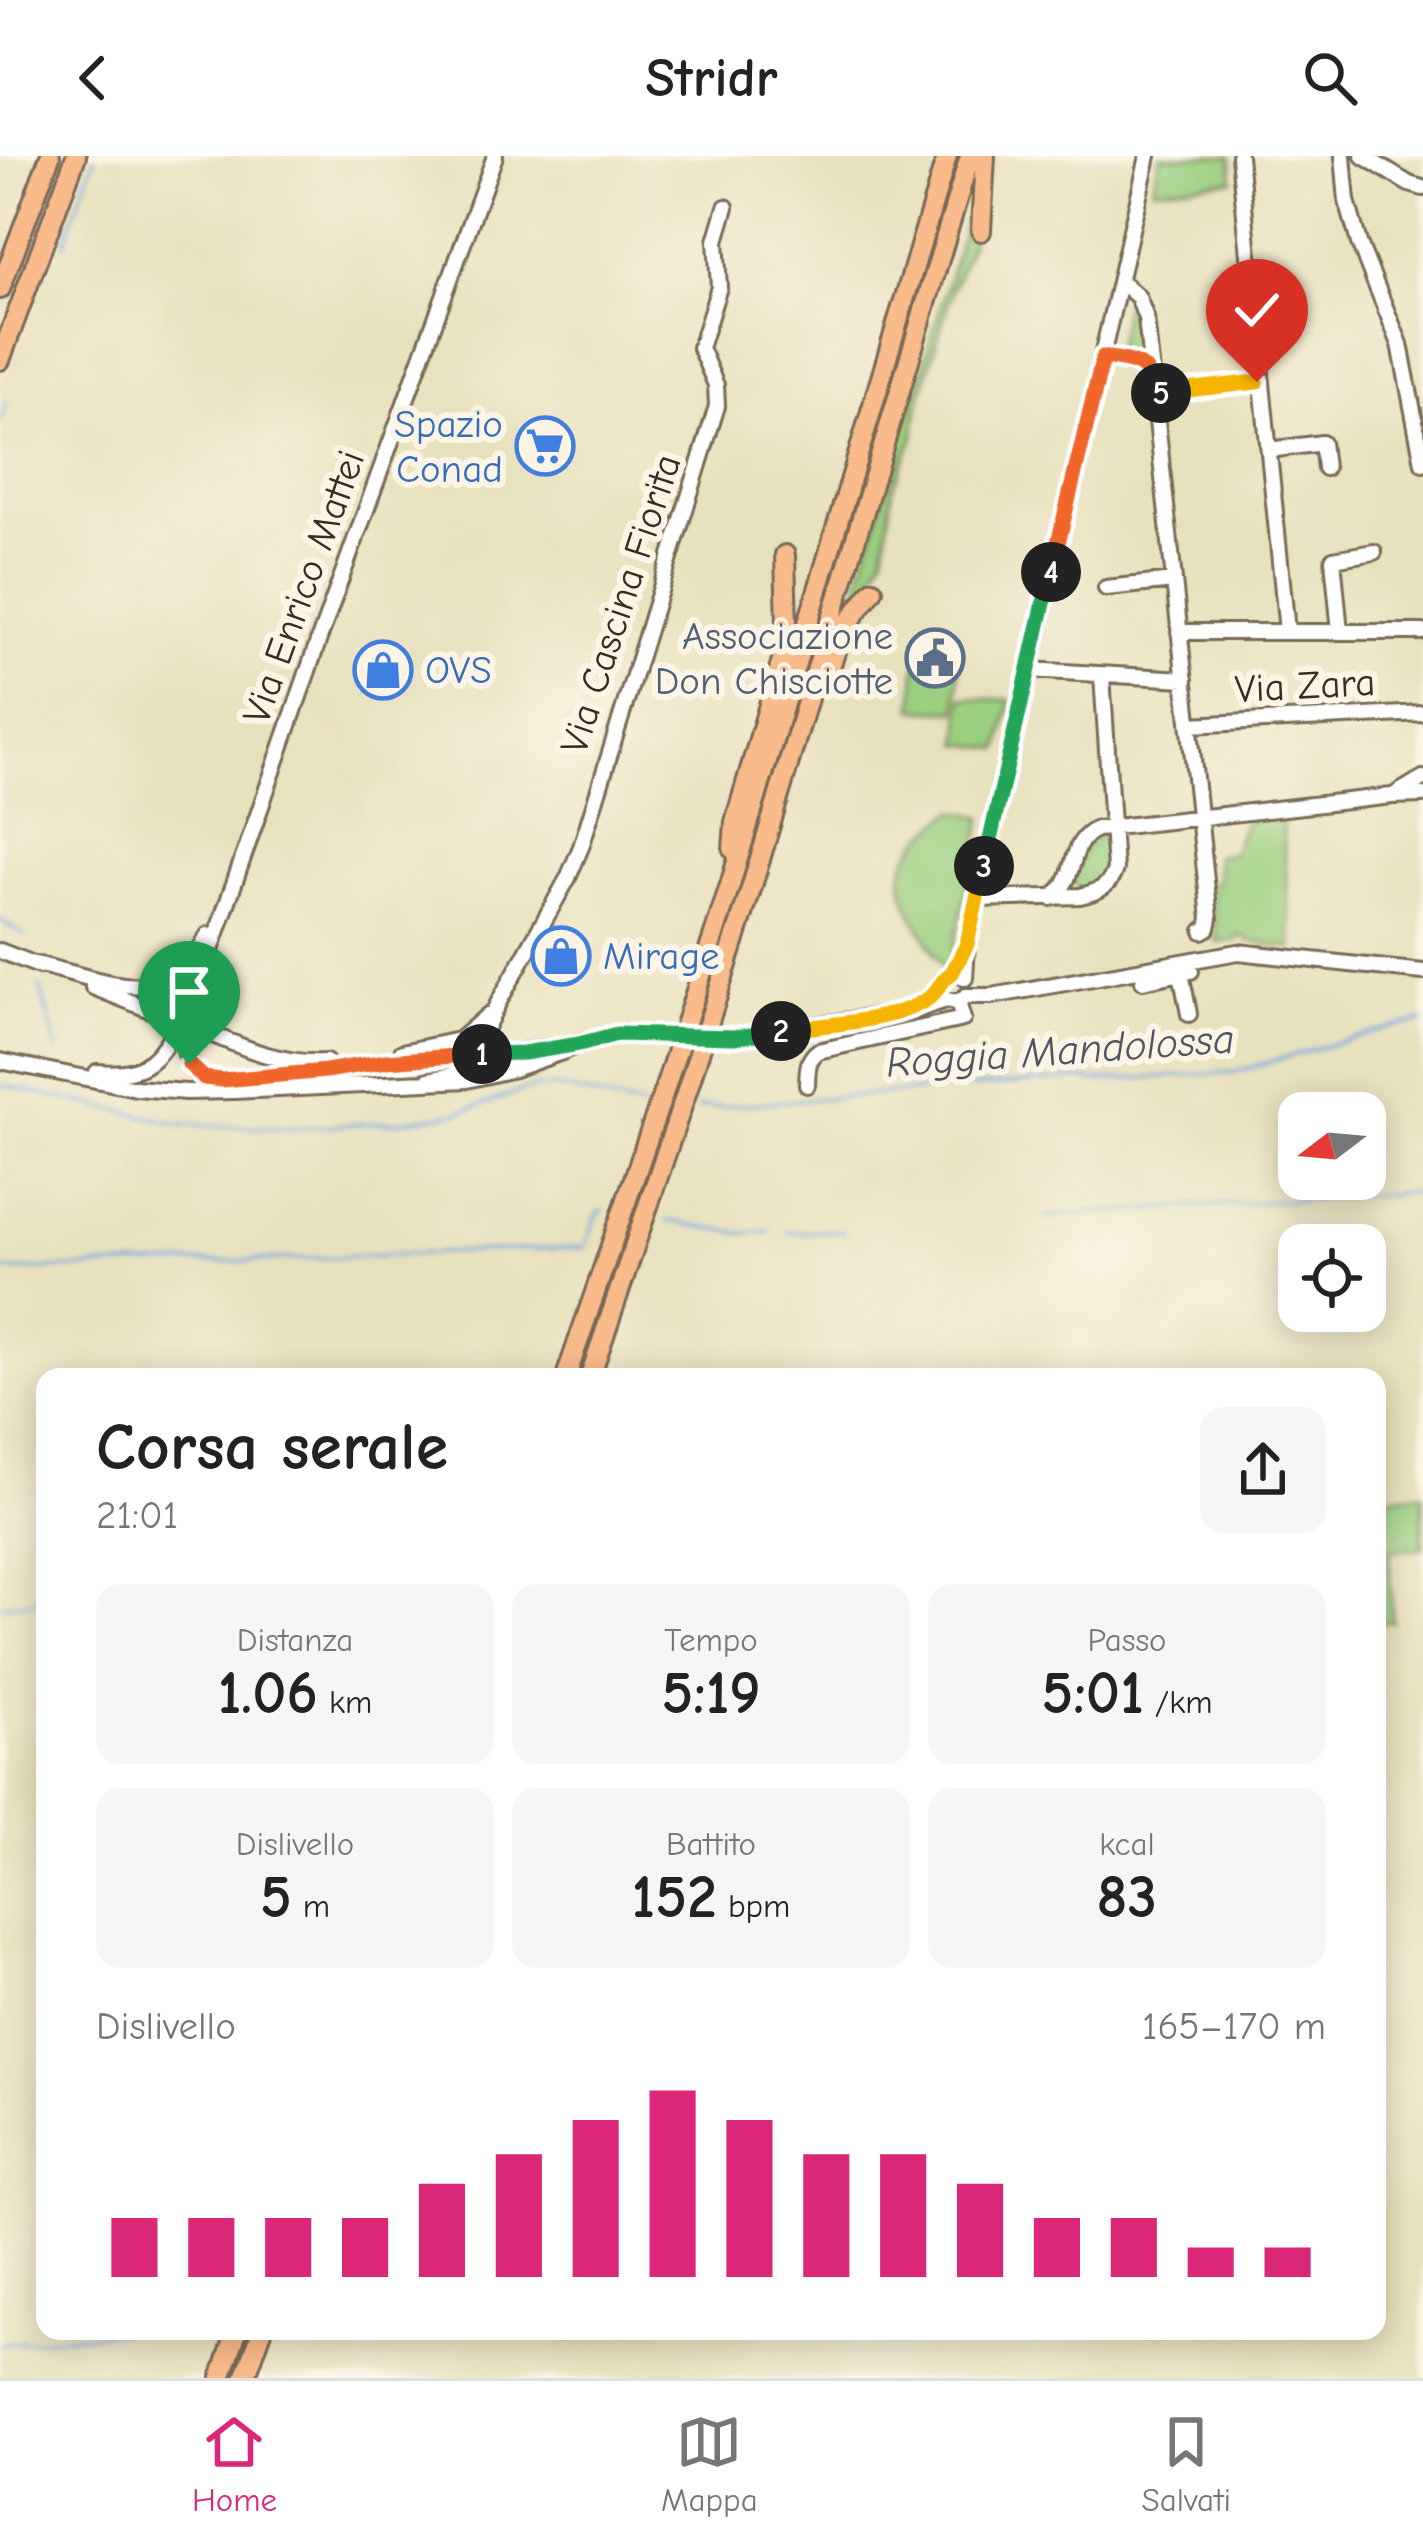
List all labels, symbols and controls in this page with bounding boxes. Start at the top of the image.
icon: back [60,45,126,111]
icon: search [1297,45,1363,111]
text: Stridr [645,47,778,110]
pin [1206,259,1308,382]
icon: check [1224,277,1290,343]
pin: 5 [1131,363,1191,423]
text: 5 [1152,374,1170,412]
place label: Spazio Conad [394,402,503,492]
supermarket icon: Spazio Conad [514,415,576,477]
street label: Via Enrico Mattei [234,444,374,730]
street label: Via Cascina Fiorita [551,449,691,759]
pin: 4 [1021,542,1081,602]
text: 4 [1043,553,1059,591]
place label: Associazione Don Chisciotte [655,614,893,704]
public building icon: Associazione Don Chisciotte [904,627,966,689]
shop icon: OVS [352,639,414,701]
place label: OVS [425,648,492,693]
street label: Via Zara [1234,660,1376,712]
pin: 3 [954,836,1014,896]
text: 3 [976,847,992,885]
shop icon: Mirage [530,925,592,987]
place label: Mirage [603,934,720,979]
pin [138,941,240,1064]
icon: arrive [156,959,222,1025]
pin: 2 [751,1001,811,1061]
text: 2 [773,1012,789,1050]
water label: Roggia Mandolossa [884,1014,1236,1088]
pin: 1 [452,1024,512,1084]
text: 1 [476,1035,488,1073]
north arrow [1278,1092,1386,1200]
map controls [1278,1092,1386,1332]
button: locate [1278,1224,1386,1332]
button: share [1200,1407,1326,1533]
text: Corsa serale [96,1410,448,1486]
text: 21:01 [96,1493,178,1538]
text: Distanza [237,1621,353,1659]
text: Tempo [664,1621,758,1659]
text: Passo [1088,1621,1166,1659]
text: 1.06 [218,1659,318,1728]
text: 5:19 [661,1659,761,1728]
text: 5:01 [1042,1659,1144,1728]
text: km [318,1683,372,1721]
text: /km [1144,1683,1212,1721]
text: Dislivello [236,1825,354,1863]
text: Battito [666,1825,756,1863]
text: kcal [1099,1825,1155,1863]
text: 5 [260,1863,292,1932]
text: 152 [632,1863,717,1932]
text: 83 [1097,1863,1157,1932]
text: m [292,1887,330,1925]
text: bpm [717,1887,790,1925]
text: Dislivello [96,2004,236,2049]
text: 165–170 m [1142,2004,1326,2049]
tab: Home [192,2409,277,2519]
tab: Mappa [661,2409,758,2519]
tab: Salvati [1142,2409,1231,2519]

